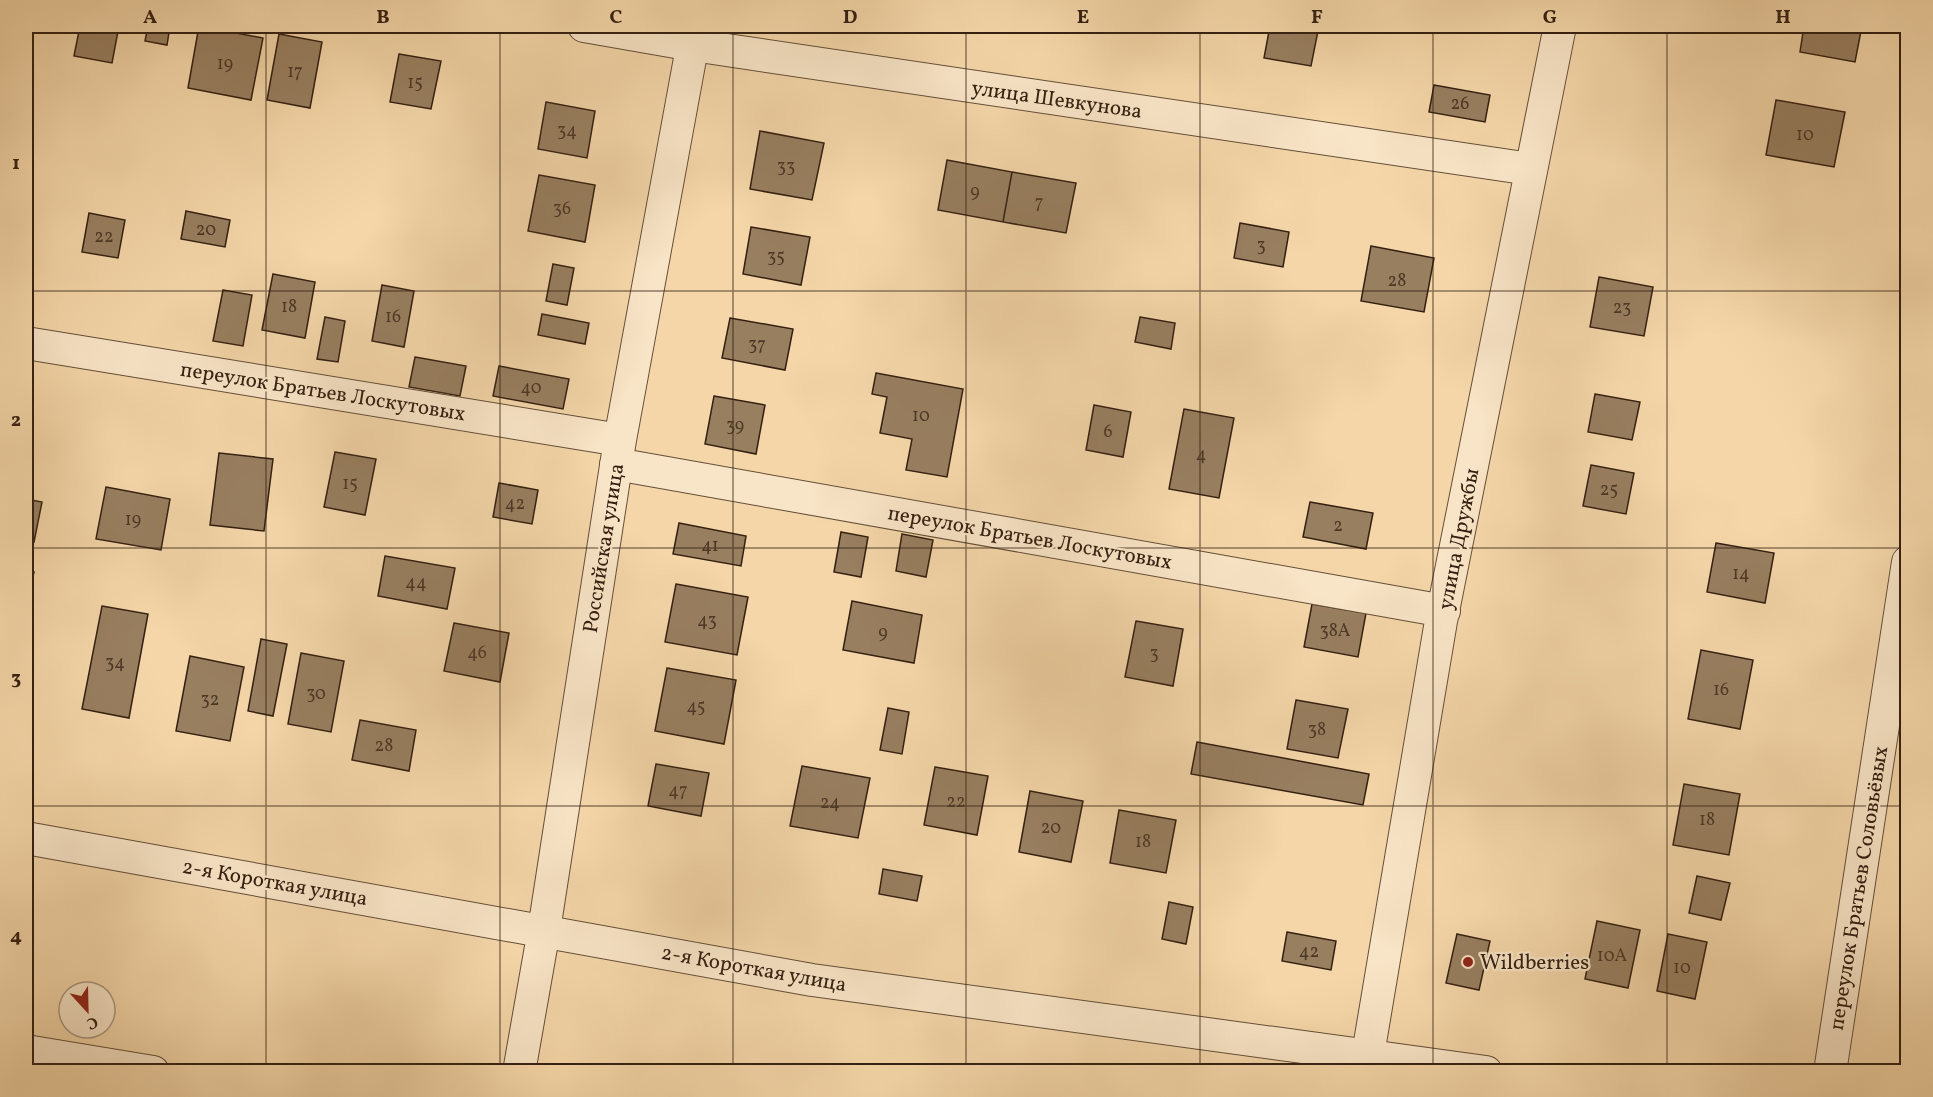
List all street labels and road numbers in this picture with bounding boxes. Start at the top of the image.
street label: улица Шевкунова [970,74,1144,127]
street label: переулок Братьев Лоскутовых [178,356,467,429]
street label: Российская улица [577,461,632,635]
street label: улица Дружбы [1432,466,1487,613]
street label: переулок Братьев Лоскутовых [885,499,1174,578]
street label: переулок Братьев Соловьёвых [1823,744,1896,1032]
street label: 2-я Короткая улица [180,853,370,914]
street label: 2-я Короткая улица [659,939,849,1000]

